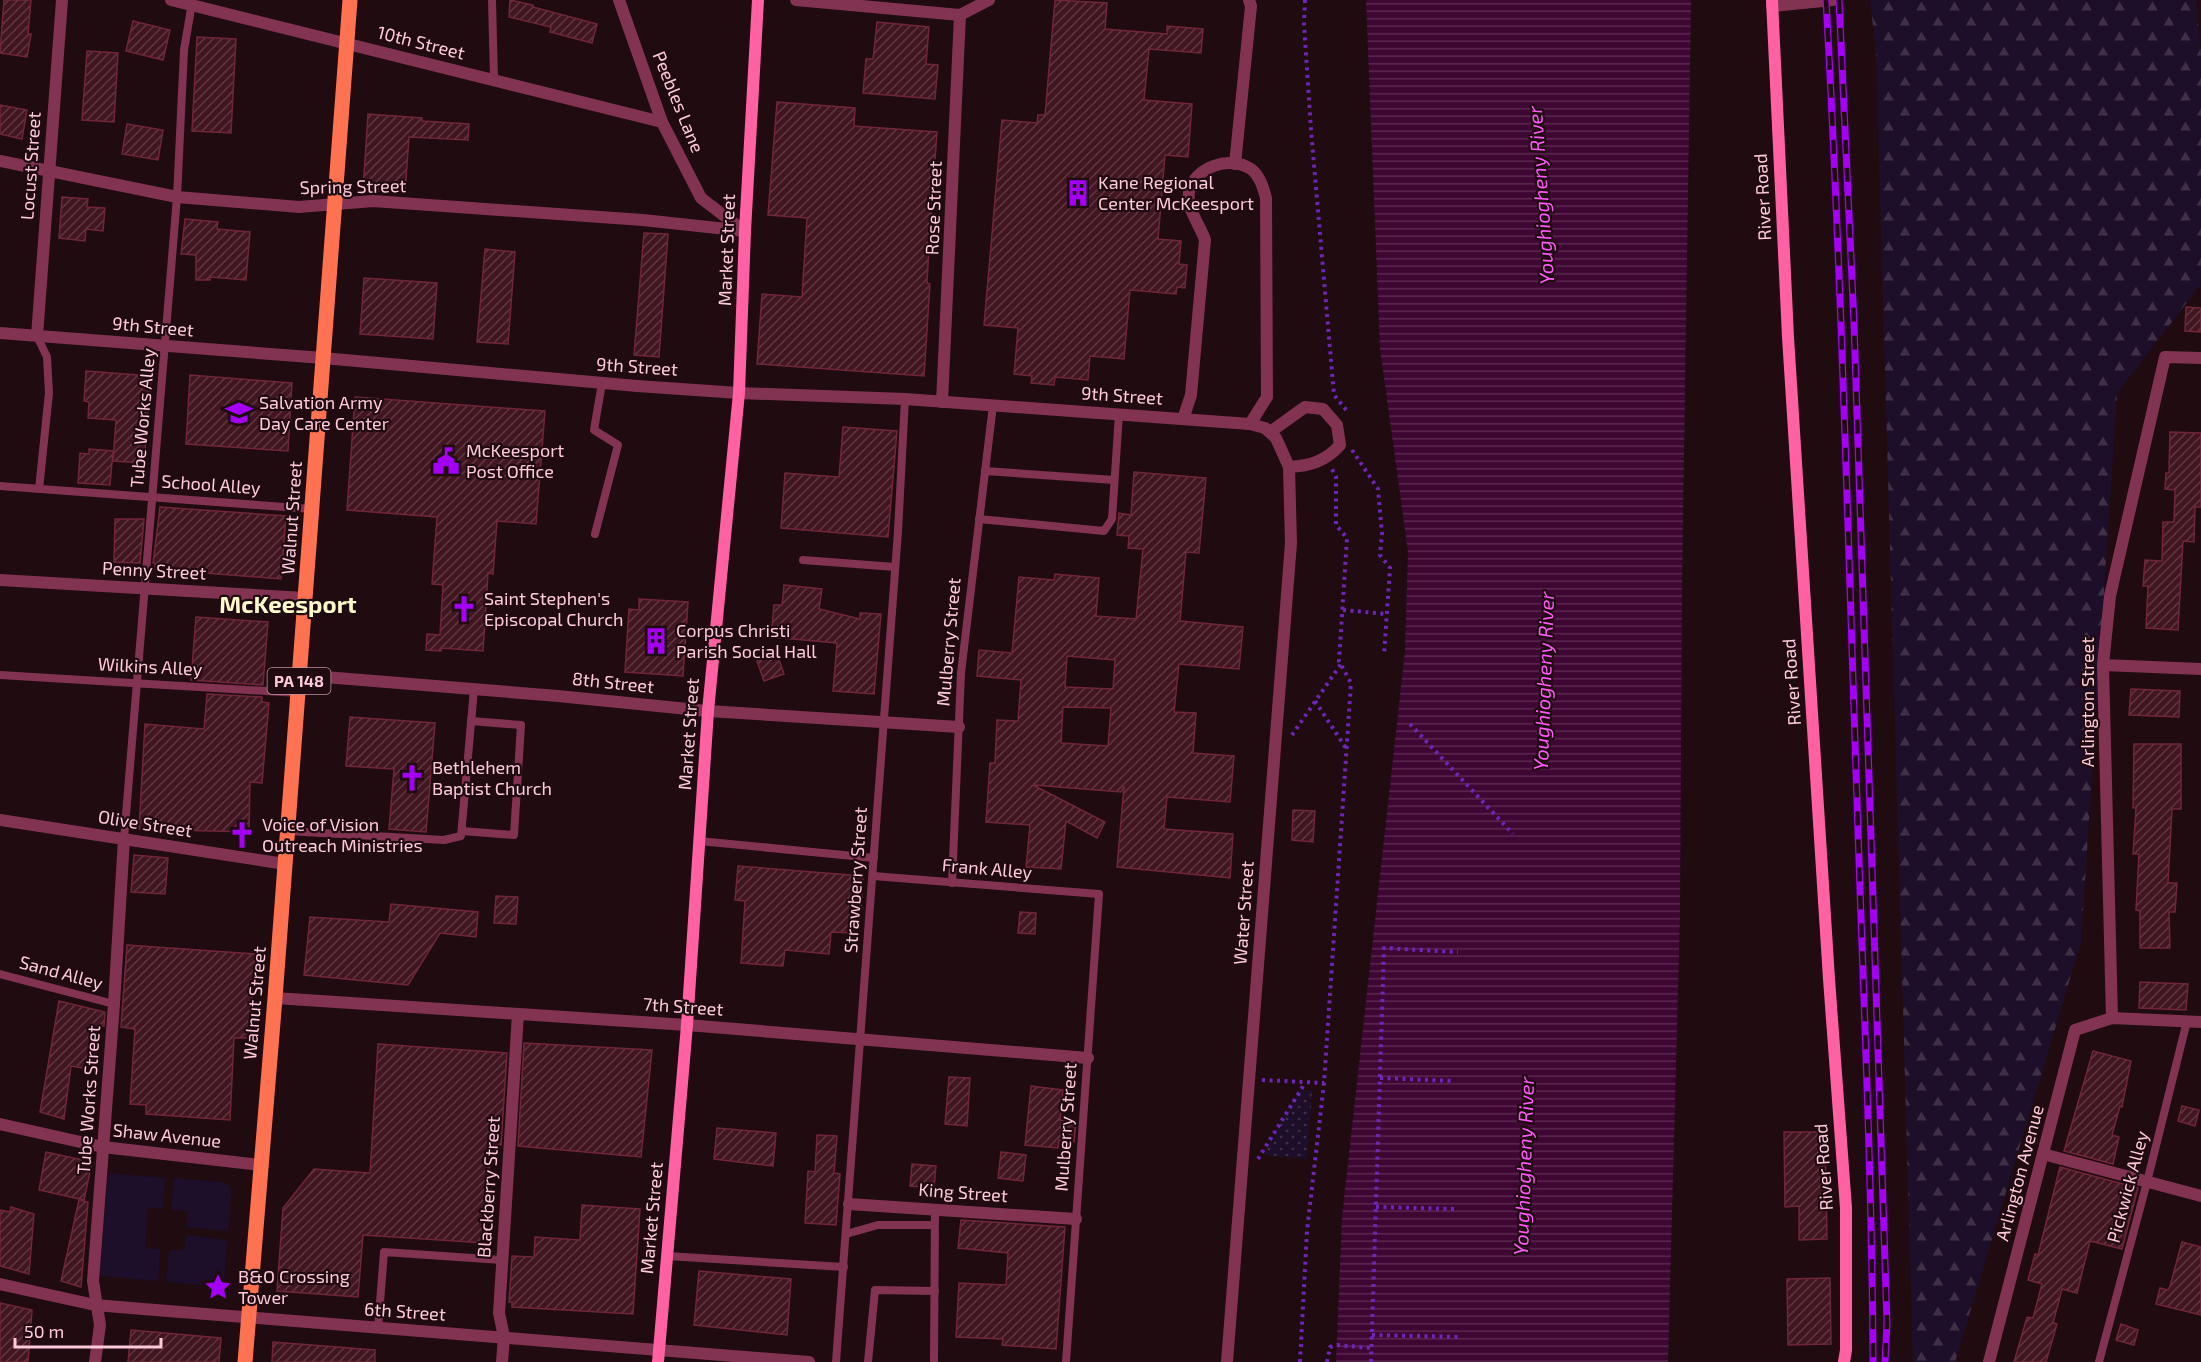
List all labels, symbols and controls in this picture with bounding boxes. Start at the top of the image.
street label: 10th Street [375,21,467,64]
street label: Peebles Lane [649,48,709,156]
water label: Youghiogheny River [1522,104,1559,285]
street label: Locust Street [15,111,45,221]
street label: River Road [1749,153,1775,241]
street label: Rose Street [920,160,946,255]
place label: Kane Regional Center McKeesport [1098,171,1254,214]
street label: Spring Street [299,174,407,198]
building icon: Kane Regional Center McKeesport [1063,178,1093,208]
street label: Market Street [713,193,739,306]
street label: 9th Street [111,311,195,341]
street label: Tube Works Alley [125,347,159,489]
street label: 9th Street [596,352,679,380]
street label: 9th Street [1081,381,1164,409]
place label: Salvation Army Day Care Center [259,391,389,434]
school or university icon: Salvation Army Day Care Center [224,398,254,428]
place label: McKeesport Post Office [466,439,564,482]
public building icon: McKeesport Post Office [431,446,461,476]
street label: Walnut Street [276,460,306,575]
street label: School Alley [161,470,262,498]
street label: Penny Street [101,556,207,584]
street label: Mulberry Street [931,577,965,707]
place label: Saint Stephen's Episcopal Church [484,587,623,630]
district label: McKeesport [219,589,357,618]
water label: Youghiogheny River [1528,590,1559,771]
church icon: Saint Stephen's Episcopal Church [449,594,479,624]
place label: Corpus Christi Parish Social Hall [676,619,817,662]
building icon: Corpus Christi Parish Social Hall [641,626,671,656]
street label: Arlington Street [2076,637,2098,767]
street label: River Road [1777,638,1805,726]
street label: Wilkins Alley [97,652,203,680]
street label: 8th Street [571,667,655,697]
road number: PA 148 [268,668,330,694]
street label: Market Street [673,677,703,791]
place label: Bethlehem Baptist Church [432,756,552,799]
church icon: Bethlehem Baptist Church [397,763,427,793]
street label: Olive Street [97,805,194,841]
street label: Strawberry Street [839,806,871,954]
place label: Voice of Vision Outreach Ministries [262,813,423,856]
church icon: Voice of Vision Outreach Ministries [227,820,257,850]
street label: Frank Alley [941,853,1034,883]
street label: Water Street [1228,860,1258,966]
street label: Walnut Street [238,945,270,1060]
street label: Sand Alley [17,950,106,994]
street label: 7th Street [642,992,724,1020]
street label: Tube Works Street [72,1025,104,1175]
street label: Mulberry Street [1050,1062,1080,1192]
water label: Youghiogheny River [1508,1075,1539,1256]
street label: Arlington Avenue [1990,1102,2048,1243]
street label: Blackberry Street [472,1115,504,1258]
street label: Shaw Avenue [112,1118,222,1152]
street label: River Road [1809,1123,1837,1211]
street label: Pickwick Alley [2102,1128,2153,1245]
street label: Market Street [635,1161,667,1275]
street label: King Street [918,1178,1009,1206]
place label: B&O Crossing Tower [238,1265,350,1308]
place icon: B&O Crossing Tower [203,1272,233,1302]
street label: 6th Street [364,1297,447,1325]
scale bar [15,1311,160,1349]
text: 50 m [24,1320,64,1342]

